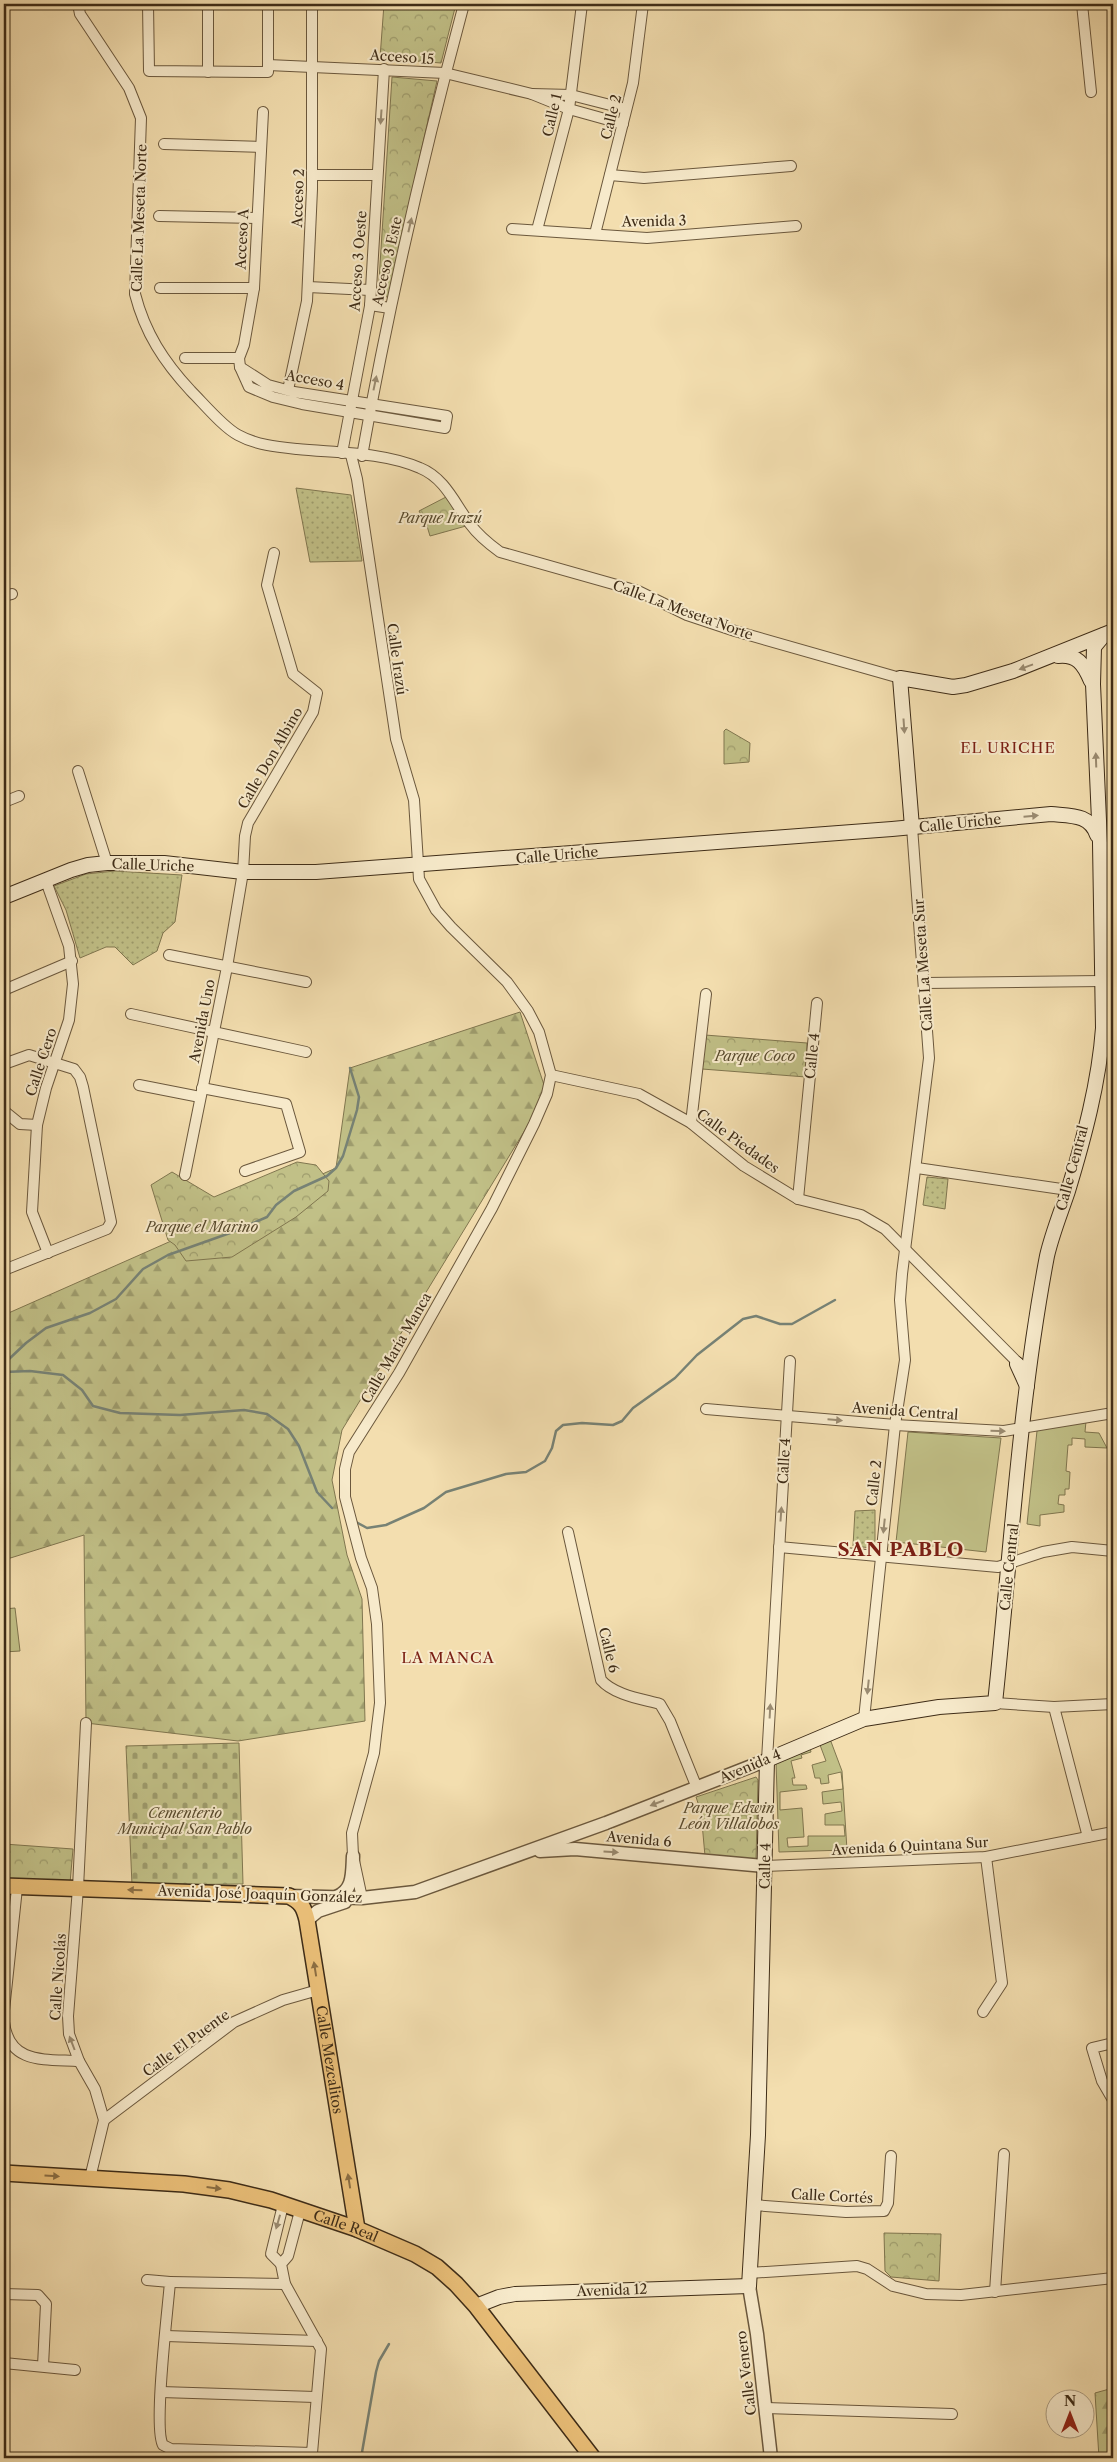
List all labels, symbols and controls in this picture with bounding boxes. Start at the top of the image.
street label: Acceso 15 [368,46,435,68]
street label: Calle 1 [538,91,566,138]
street label: Calle 2 [597,92,625,142]
one-way arrow [377,110,385,126]
street label: Calle La Meseta Norte [127,144,151,292]
street label: Acceso 2 [288,168,308,229]
street label: Acceso A [231,207,253,271]
street label: Acceso 3 Oeste [345,210,371,313]
street label: Avenida 3 [620,211,687,231]
street label: Acceso 3 Este [368,214,406,308]
one-way arrow [406,217,414,232]
street label: Acceso 4 [283,366,346,394]
one-way arrow [371,376,379,391]
park label: Parque Irazú [397,509,482,527]
street label: Calle La Meseta Norte [610,576,756,644]
street label: Calle Irazú [383,622,411,697]
one-way arrow [1019,663,1034,671]
street label: Calle Don Albino [234,704,306,812]
one-way arrow [901,718,909,734]
district label: EL URICHE [960,738,1056,757]
one-way arrow [1091,751,1099,767]
street label: Calle Uriche [918,810,1002,836]
one-way arrow [1023,812,1039,820]
street label: Calle Uriche [515,842,599,868]
street label: Calle Uriche [111,855,195,875]
street label: Calle La Meseta Sur [909,898,937,1032]
street label: Avenida Uno [185,978,219,1065]
street label: Calle Cero [21,1025,61,1099]
street label: Calle 4 [801,1032,823,1080]
park label: Parque Coco [714,1047,796,1065]
street label: Calle Piedades [693,1105,783,1177]
street label: Calle Central [1052,1123,1092,1213]
park label: Parque el Marino [145,1218,258,1236]
street label: Calle María Manca [357,1289,435,1407]
street label: Avenida Central [850,1398,959,1424]
one-way arrow [828,1417,844,1425]
one-way arrow [990,1427,1006,1435]
street label: Calle 4 [774,1437,794,1485]
street label: Calle 2 [863,1459,885,1507]
one-way arrow [778,1505,786,1521]
one-way arrow [880,1518,888,1534]
street label: Calle Central [995,1522,1023,1612]
district label: SAN PABLO [838,1538,964,1561]
street label: Calle 6 [595,1625,623,1675]
district label: LA MANCA [401,1648,495,1667]
one-way arrow [863,1680,871,1696]
one-way arrow [767,1703,775,1719]
street label: Avenida 4 [716,1745,783,1787]
park label: Parque Edwin León Villalobos [678,1799,780,1833]
one-way arrow [650,1800,664,1808]
park label: Cementerio Municipal San Pablo [116,1804,252,1838]
street label: Avenida 6 [605,1827,672,1851]
street label: Avenida 6 Quintana Sur [830,1833,989,1859]
street label: Calle 4 [756,1843,774,1889]
one-way arrow [603,1848,619,1856]
street label: Avenida José Joaquín González [156,1881,363,1907]
one-way arrow [127,1886,143,1894]
street label: Calle Nicolás [46,1933,70,2021]
one-way arrow [310,1960,318,1976]
street label: Calle Mezcalitos [312,2004,347,2115]
street label: Calle El Puente [139,2005,233,2081]
one-way arrow [68,2035,76,2050]
one-way arrow [45,2173,61,2181]
one-way arrow [345,2173,353,2189]
one-way arrow [207,2184,223,2192]
street label: Calle Cortés [790,2185,874,2207]
street label: Calle Real [311,2206,381,2246]
one-way arrow [273,2214,281,2229]
street label: Avenida 12 [575,2280,648,2300]
street label: Calle Venero [732,2330,760,2416]
north arrow [1044,2390,1094,2440]
text: N [1064,2392,1076,2410]

